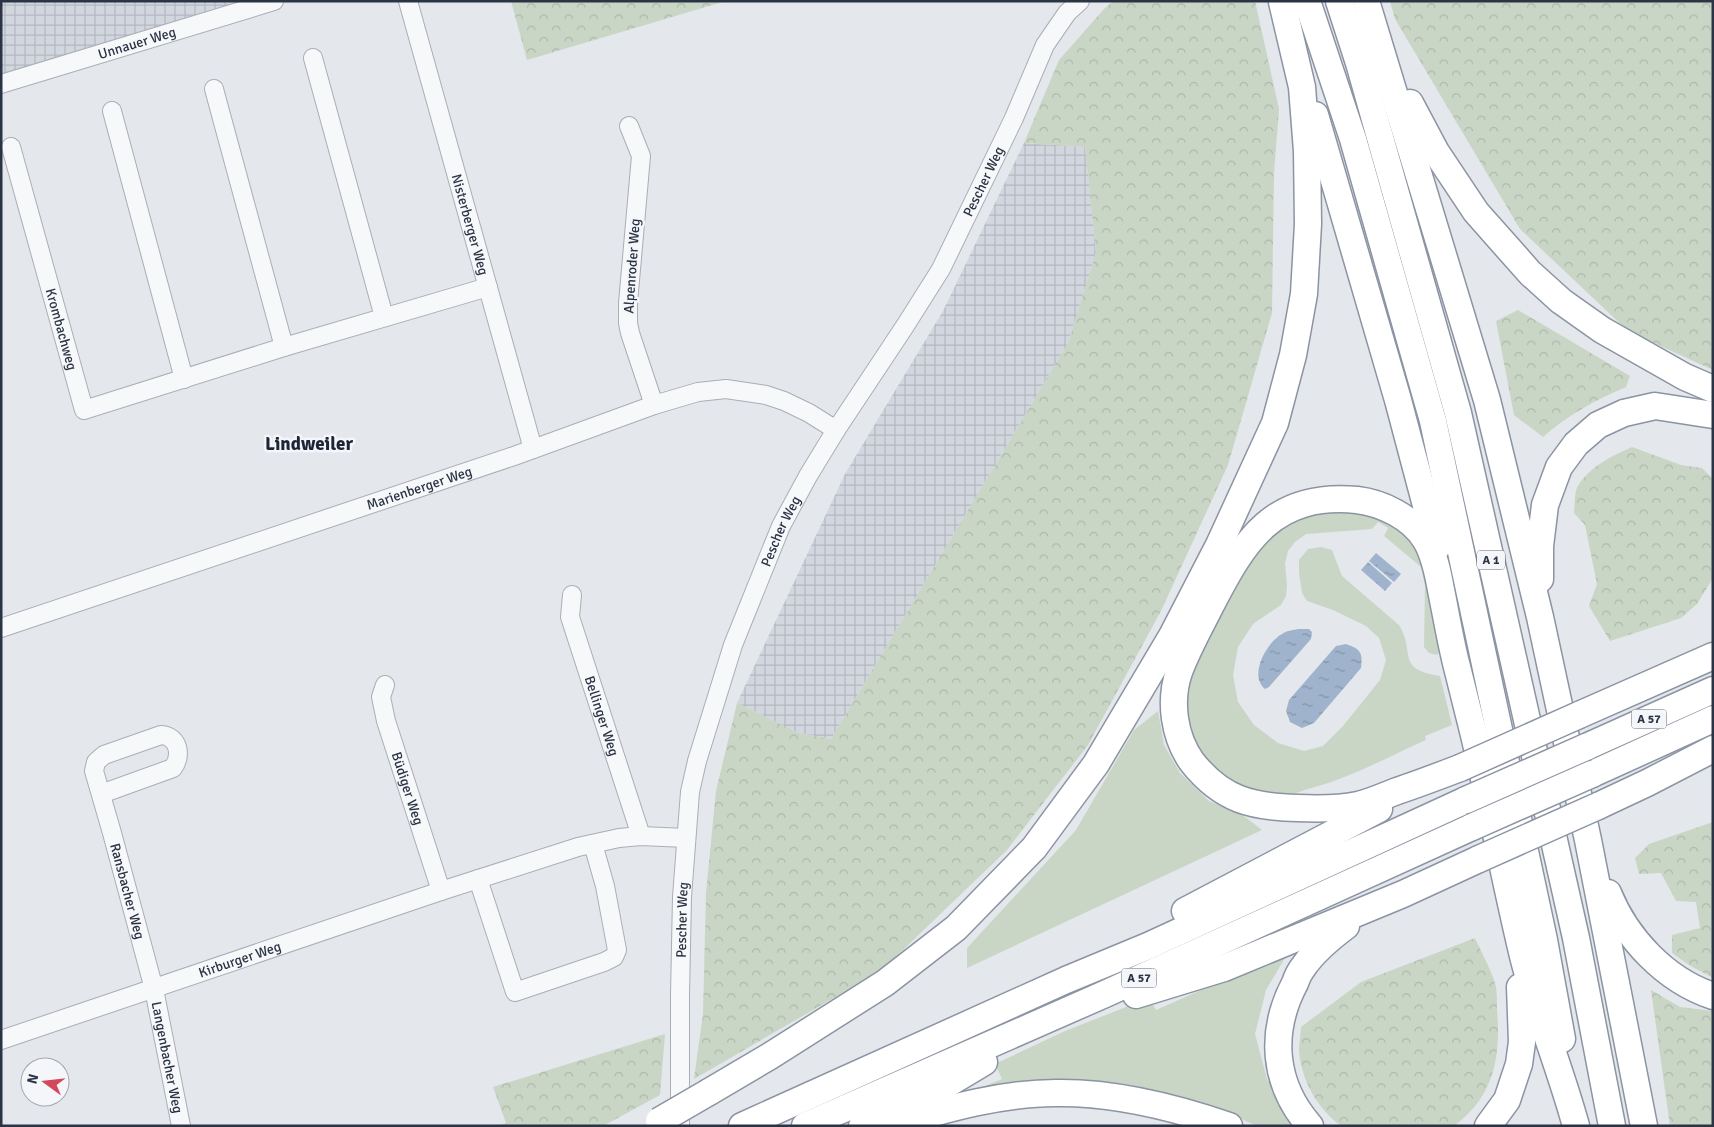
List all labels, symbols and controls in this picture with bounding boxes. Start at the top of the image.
street label: Unnauer Weg [96,23,178,63]
street label: Pescher Weg [959,144,1008,219]
street label: Nisterberger Weg [448,172,493,277]
street label: Alpenroder Weg [620,218,644,314]
street label: Krombachweg [42,286,81,372]
district label: Lindweiler [265,432,353,456]
street label: Marienberger Weg [364,462,474,513]
street label: Pescher Weg [757,493,804,569]
road number: A 1 [1477,550,1505,570]
street label: Bellinger Weg [581,674,623,758]
road number: A 57 [1632,710,1666,729]
street label: Büdiger Weg [388,750,428,827]
street label: Ransbacher Weg [107,841,149,941]
street label: Pescher Weg [672,881,692,958]
street label: Kirburger Weg [196,937,283,981]
road number: A 57 [1122,968,1156,988]
street label: Langenbacher Weg [148,1000,187,1115]
north arrow [20,1057,70,1107]
text: N [23,1072,42,1086]

